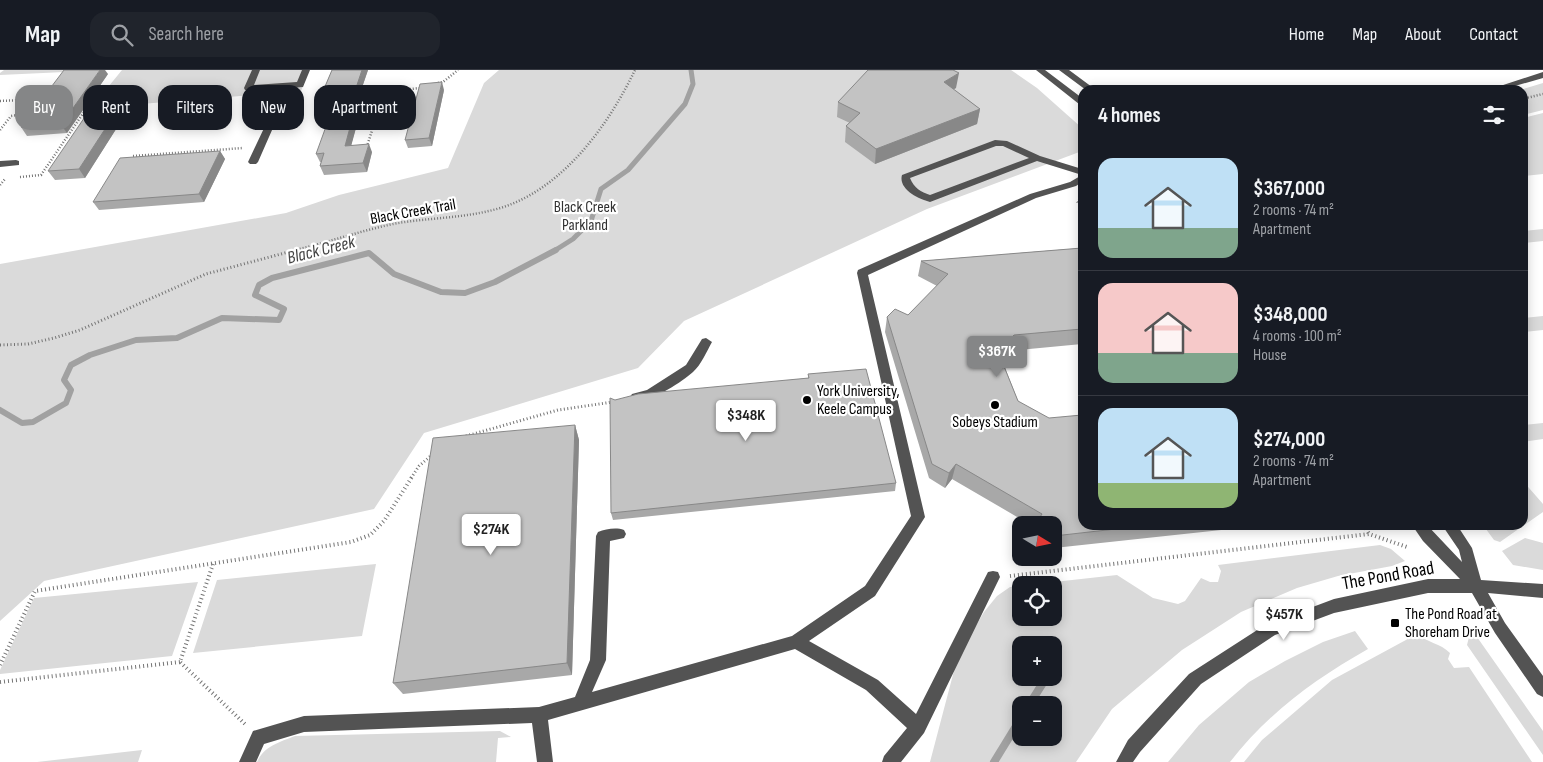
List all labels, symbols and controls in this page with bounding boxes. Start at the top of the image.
search box [90,12,440,57]
text: Map [25,20,60,49]
icon: search [108,21,136,49]
text: Search here [148,23,224,46]
text: Home [1289,24,1324,45]
text: Map [1352,24,1377,45]
text: About [1405,24,1441,45]
text: Contact [1469,24,1518,45]
chip: Buy [15,85,73,130]
chip: Rent [83,85,148,130]
chip: Filters [158,85,232,130]
chip: New [242,85,304,130]
chip: Apartment [314,85,416,130]
icon: filters [1480,101,1508,129]
text: 4 homes [1098,103,1161,128]
text: $367,000 [1253,176,1325,201]
icon: home [1138,178,1198,238]
street label: Black Creek Trail [369,195,457,229]
park label: Black Creek Parkland [554,198,616,235]
text: 2 rooms · 74 m² [1253,201,1334,220]
text: Apartment [1253,220,1311,239]
water label: Black Creek [285,231,358,269]
text: $348,000 [1253,302,1328,327]
icon: home [1138,303,1198,363]
text: 4 rooms · 100 m² [1253,327,1342,346]
pin: $367K [962,336,1032,378]
text: $367K [978,342,1016,361]
text: House [1253,346,1287,365]
place label: York University, Keele Campus [817,382,900,419]
marker: York University, Keele Campus [801,394,813,406]
marker: Sobeys Stadium [989,399,1001,411]
pin: $348K [711,400,781,442]
text: $348K [727,406,765,425]
place label: Sobeys Stadium [952,413,1038,432]
text: $274,000 [1253,427,1325,452]
icon: home [1138,428,1198,488]
text: 2 rooms · 74 m² [1253,452,1334,471]
text: Apartment [1253,471,1311,490]
pin: $274K [456,514,526,556]
north arrow [1012,516,1062,566]
map controls [1012,516,1062,746]
text: $274K [473,520,509,539]
street label: The Pond Road [1340,557,1436,595]
button: locate [1012,576,1062,626]
pin: $457K [1249,598,1319,641]
text: $457K [1265,605,1303,624]
place label: The Pond Road at Shoreham Drive [1405,605,1497,642]
marker: The Pond Road at Shoreham Drive [1389,617,1401,629]
button: + [1012,636,1062,686]
button: − [1012,696,1062,746]

